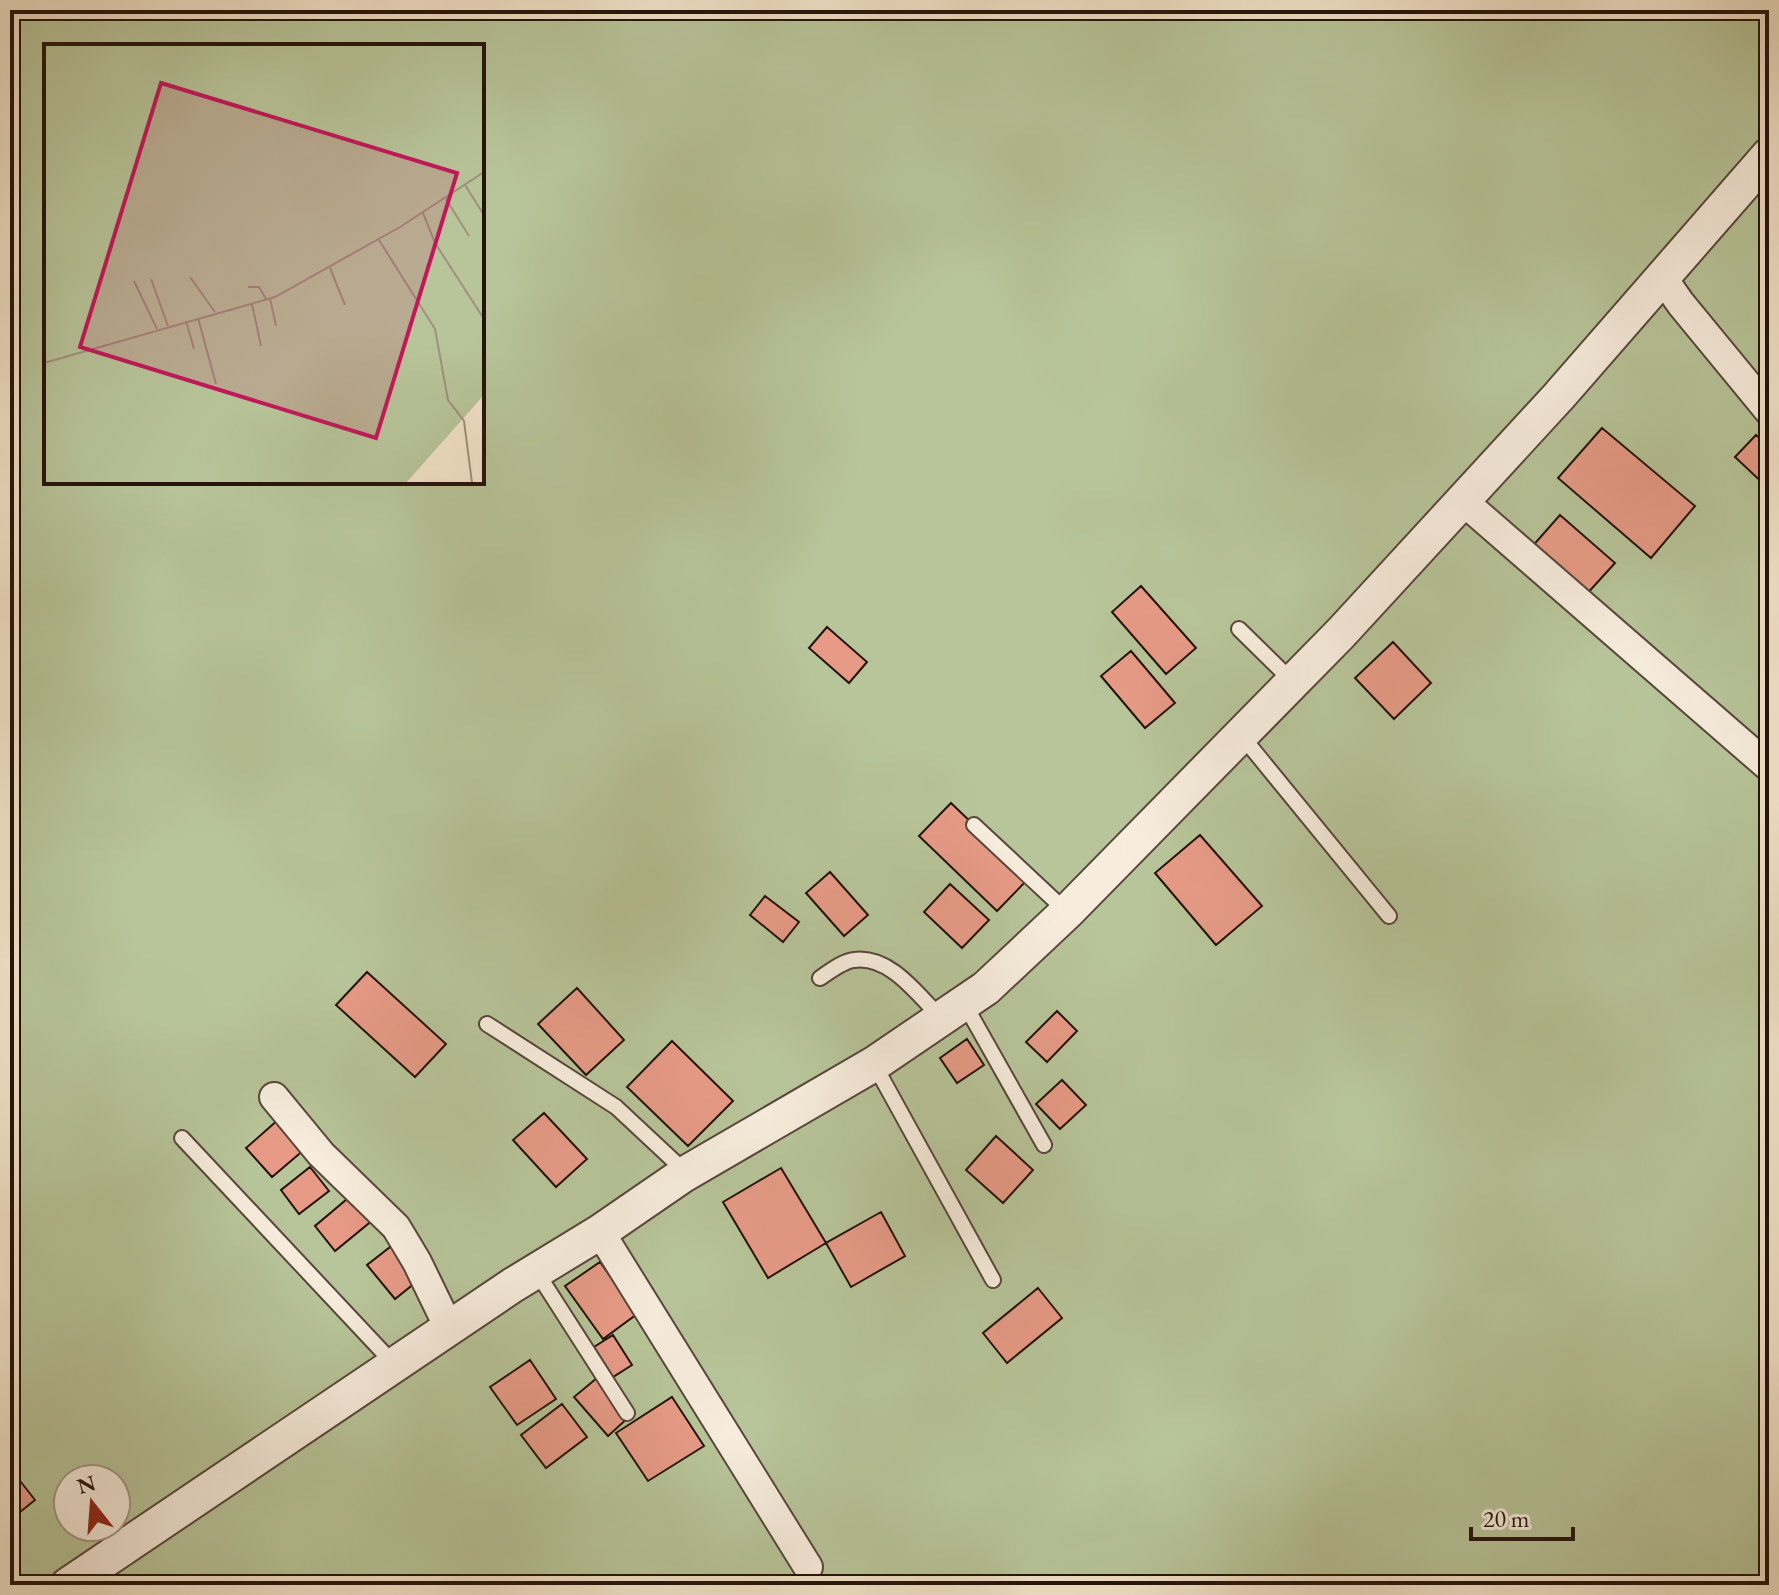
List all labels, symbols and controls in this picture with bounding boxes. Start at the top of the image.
inset map [44,44,484,484]
north arrow [52,1463,132,1543]
text: N [74,1468,99,1501]
scale bar [1471,1491,1573,1541]
text: 20 m [1483,1503,1530,1534]

